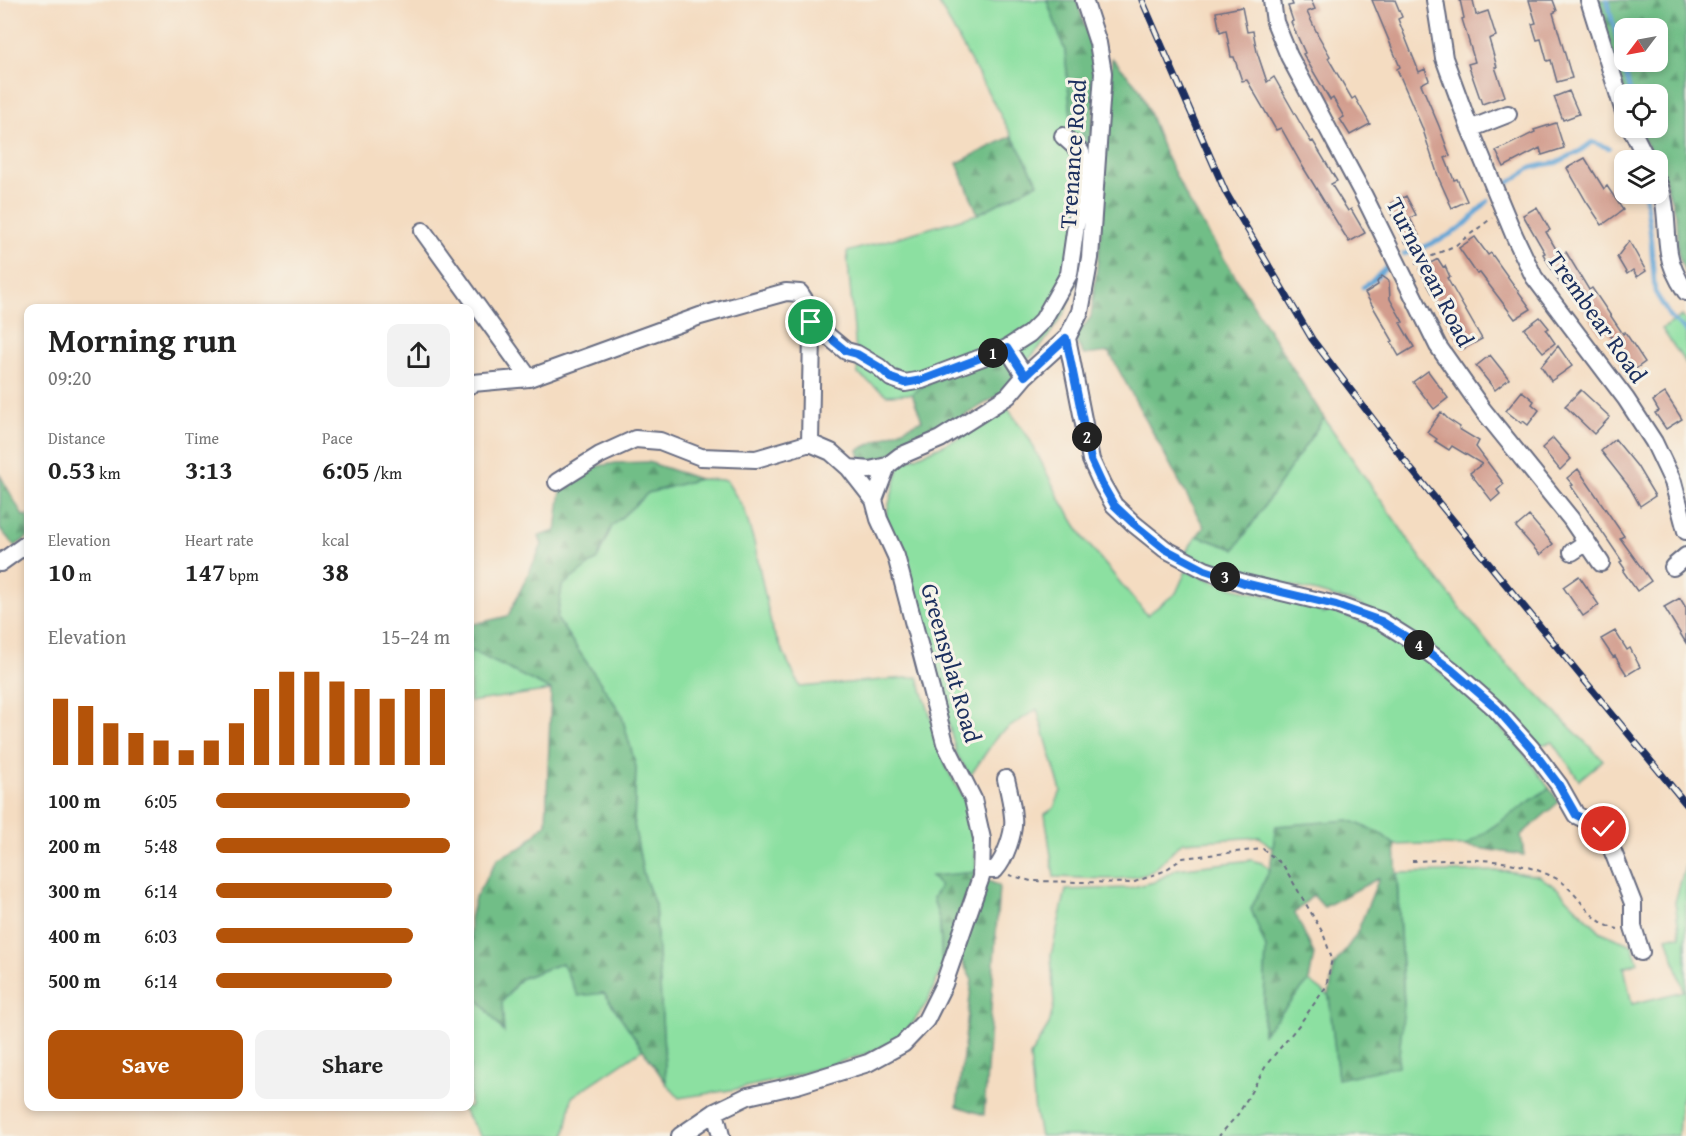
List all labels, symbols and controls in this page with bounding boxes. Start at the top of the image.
north arrow [1614,18,1668,72]
map controls [1614,18,1668,204]
street label: Trenance Road [1050,78,1095,230]
button: locate [1614,84,1668,138]
button: layers [1614,150,1668,204]
street label: Turnavean Road [1378,191,1483,353]
street label: Trembear Road [1539,243,1656,390]
pin [785,296,836,347]
icon: arrive [794,305,827,338]
text: Morning run [48,316,237,364]
button: share [387,324,450,387]
pin: 1 [978,338,1008,368]
text: 1 [989,341,997,365]
text: 09:20 [48,363,91,392]
pin: 2 [1072,422,1102,452]
text: 2 [1083,425,1091,449]
text: Distance [48,426,105,450]
text: Time [185,426,219,450]
text: Pace [322,426,353,450]
text: 0.53 [48,450,96,489]
text: 3:13 [185,450,233,489]
text: 6:05 [322,450,370,489]
text: km [96,461,120,485]
text: /km [370,461,402,485]
text: Elevation [48,528,111,552]
text: Heart rate [185,528,254,552]
text: kcal [322,528,349,552]
text: 10 [48,552,75,591]
text: 147 [185,552,225,591]
text: 38 [322,552,349,591]
pin: 3 [1210,562,1240,592]
text: m [75,563,92,587]
text: bpm [225,563,259,587]
text: 3 [1221,565,1229,589]
street label: Greensplat Road [912,579,991,747]
text: Elevation [48,622,126,651]
text: 15–24 m [381,622,450,651]
pin: 4 [1404,630,1434,660]
text: 4 [1415,633,1423,657]
text: 100 m [48,786,101,815]
text: 6:05 [144,786,178,815]
pin [1578,803,1629,854]
icon: check [1587,812,1620,845]
text: 200 m [48,831,101,860]
text: 5:48 [144,831,178,860]
text: 300 m [48,876,101,905]
text: 6:14 [144,876,178,905]
text: 400 m [48,921,101,950]
text: 6:03 [144,921,178,950]
text: 500 m [48,966,101,995]
text: 6:14 [144,966,178,995]
button: Save [48,1030,243,1099]
button: Share [255,1030,450,1099]

